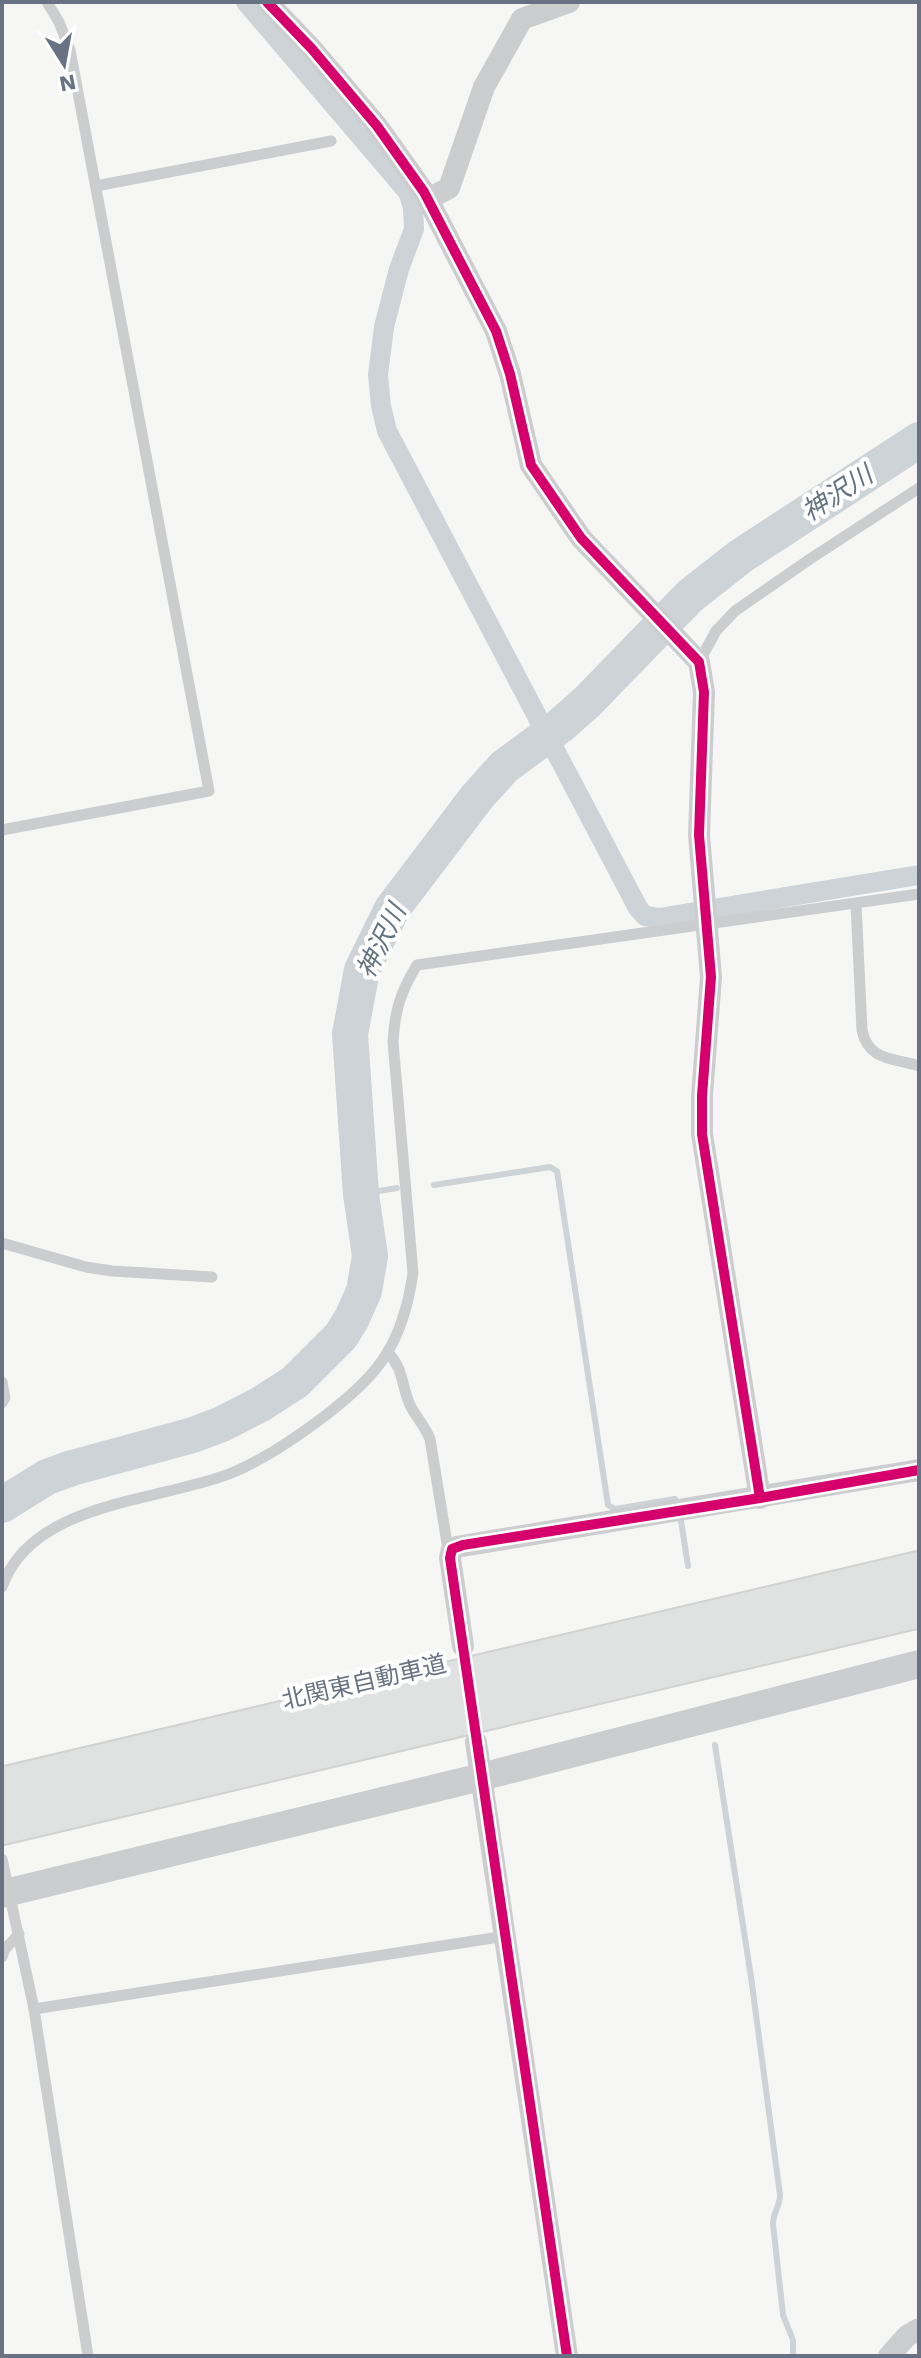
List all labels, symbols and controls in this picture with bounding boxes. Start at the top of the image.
north arrow [24,24,104,104]
text: N [57,69,78,97]
water label: 神沢川 [796,458,880,527]
water label: 神沢川 [350,897,413,983]
street label: 北関東自動車道 [279,1649,449,1715]

